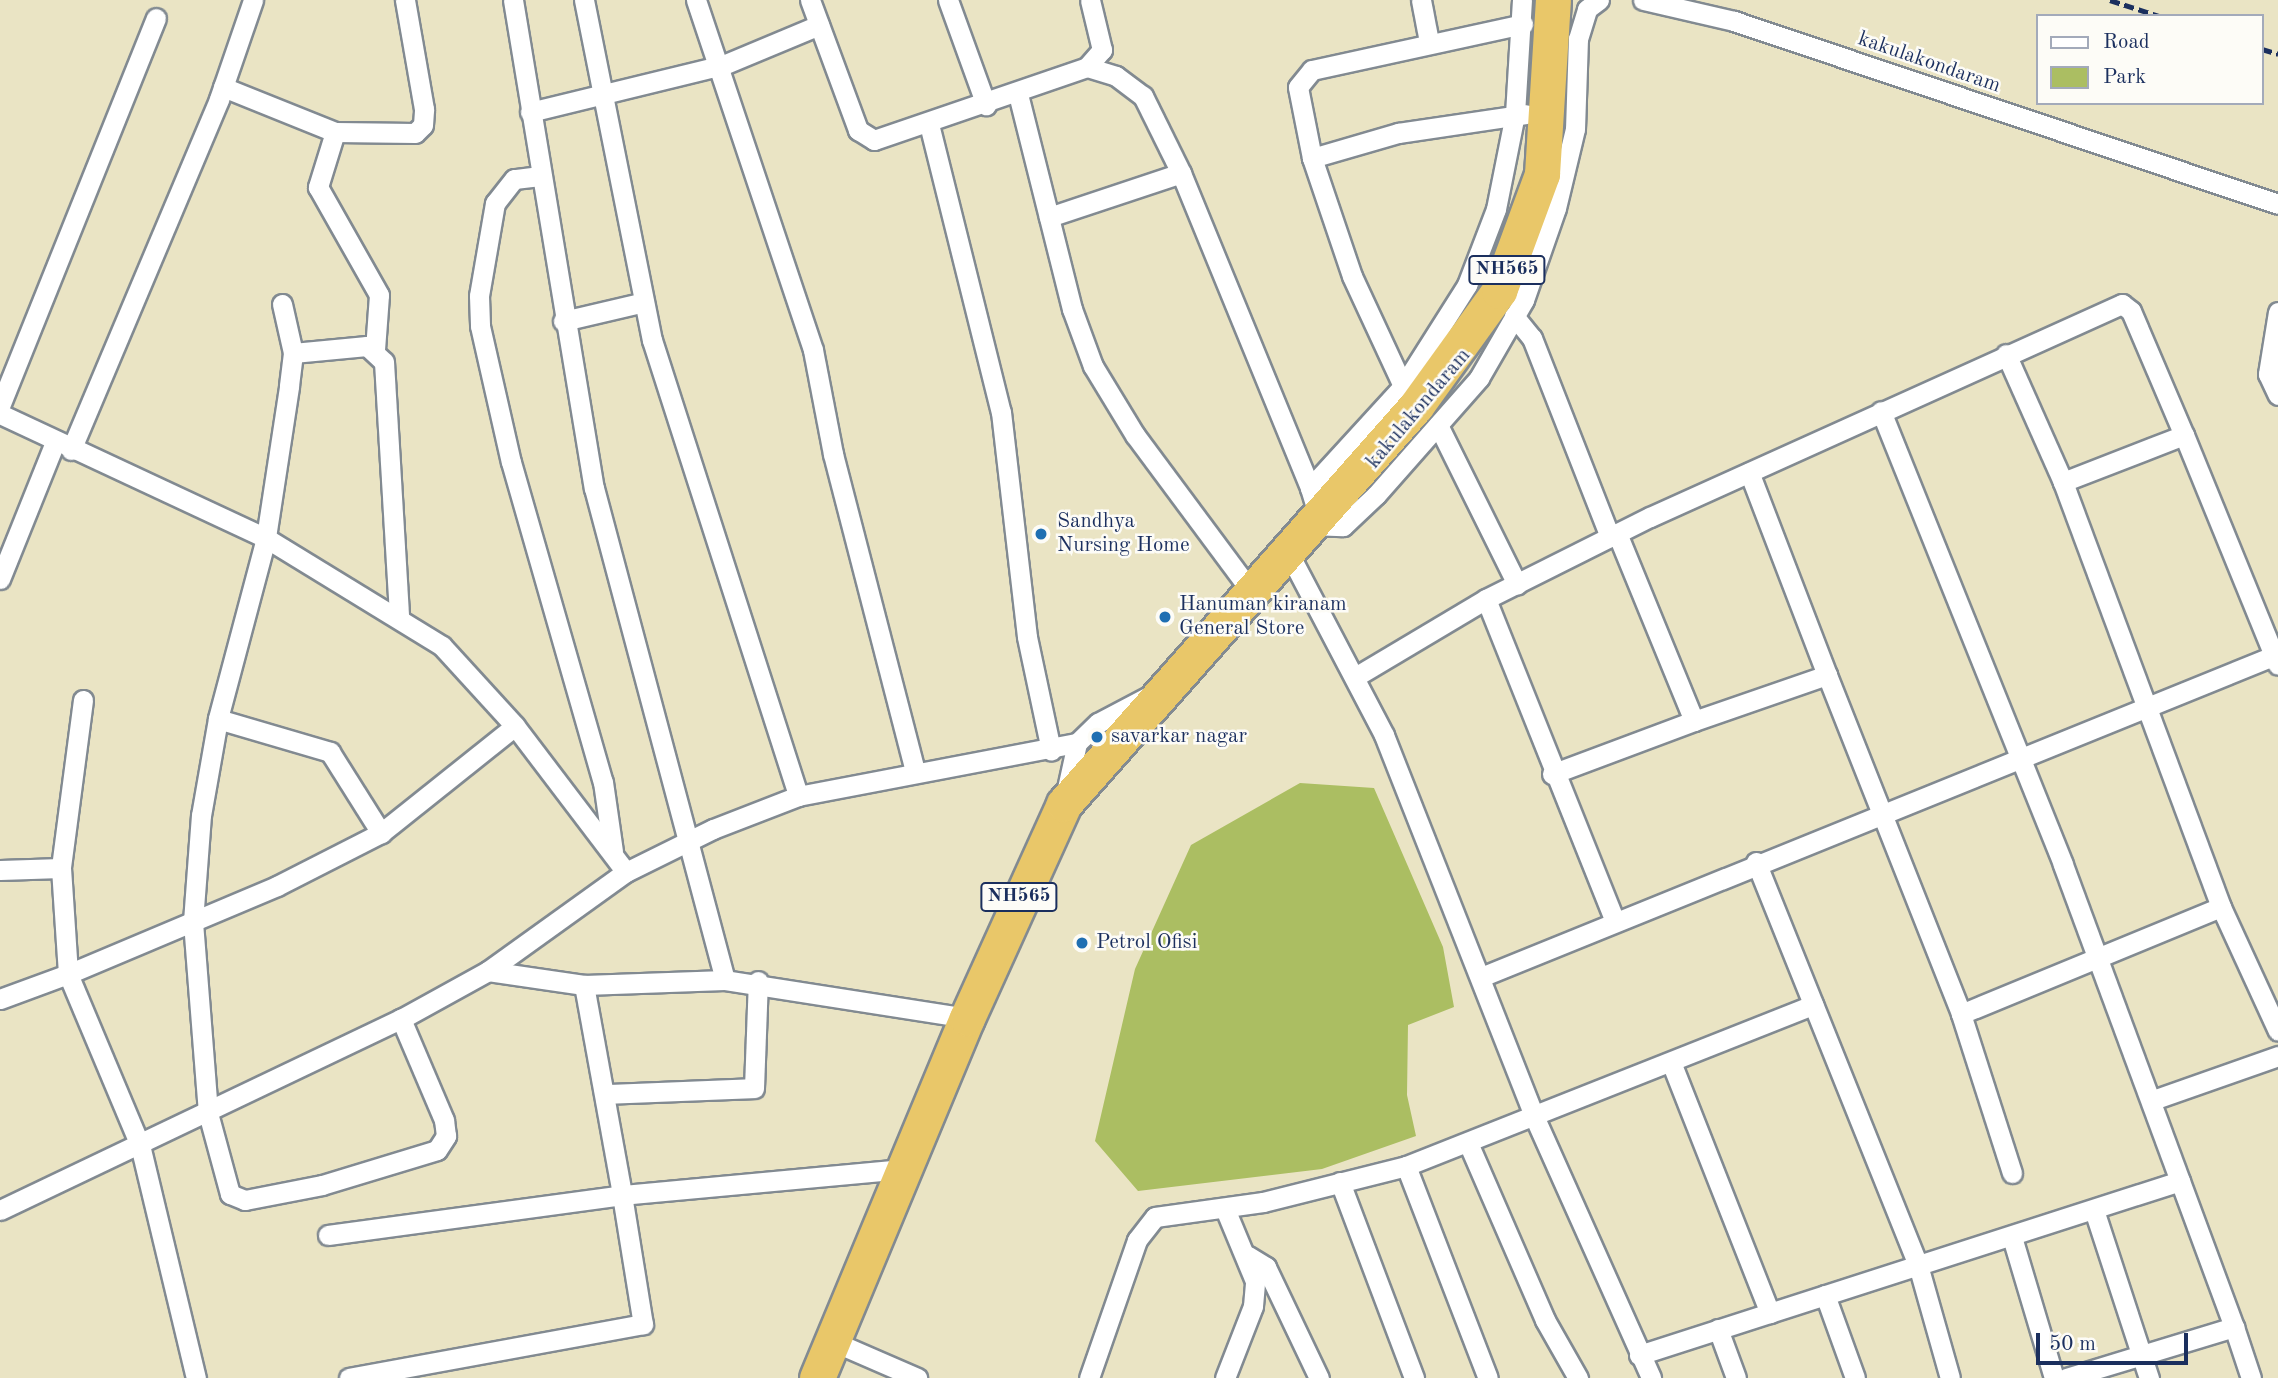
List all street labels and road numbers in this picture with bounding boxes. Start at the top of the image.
street label: kakulakondaram [1854,27,2004,99]
road number: NH565 [1467,254,1547,286]
street label: kakulakondaram [1361,344,1477,474]
road number: NH565 [979,882,1059,912]

